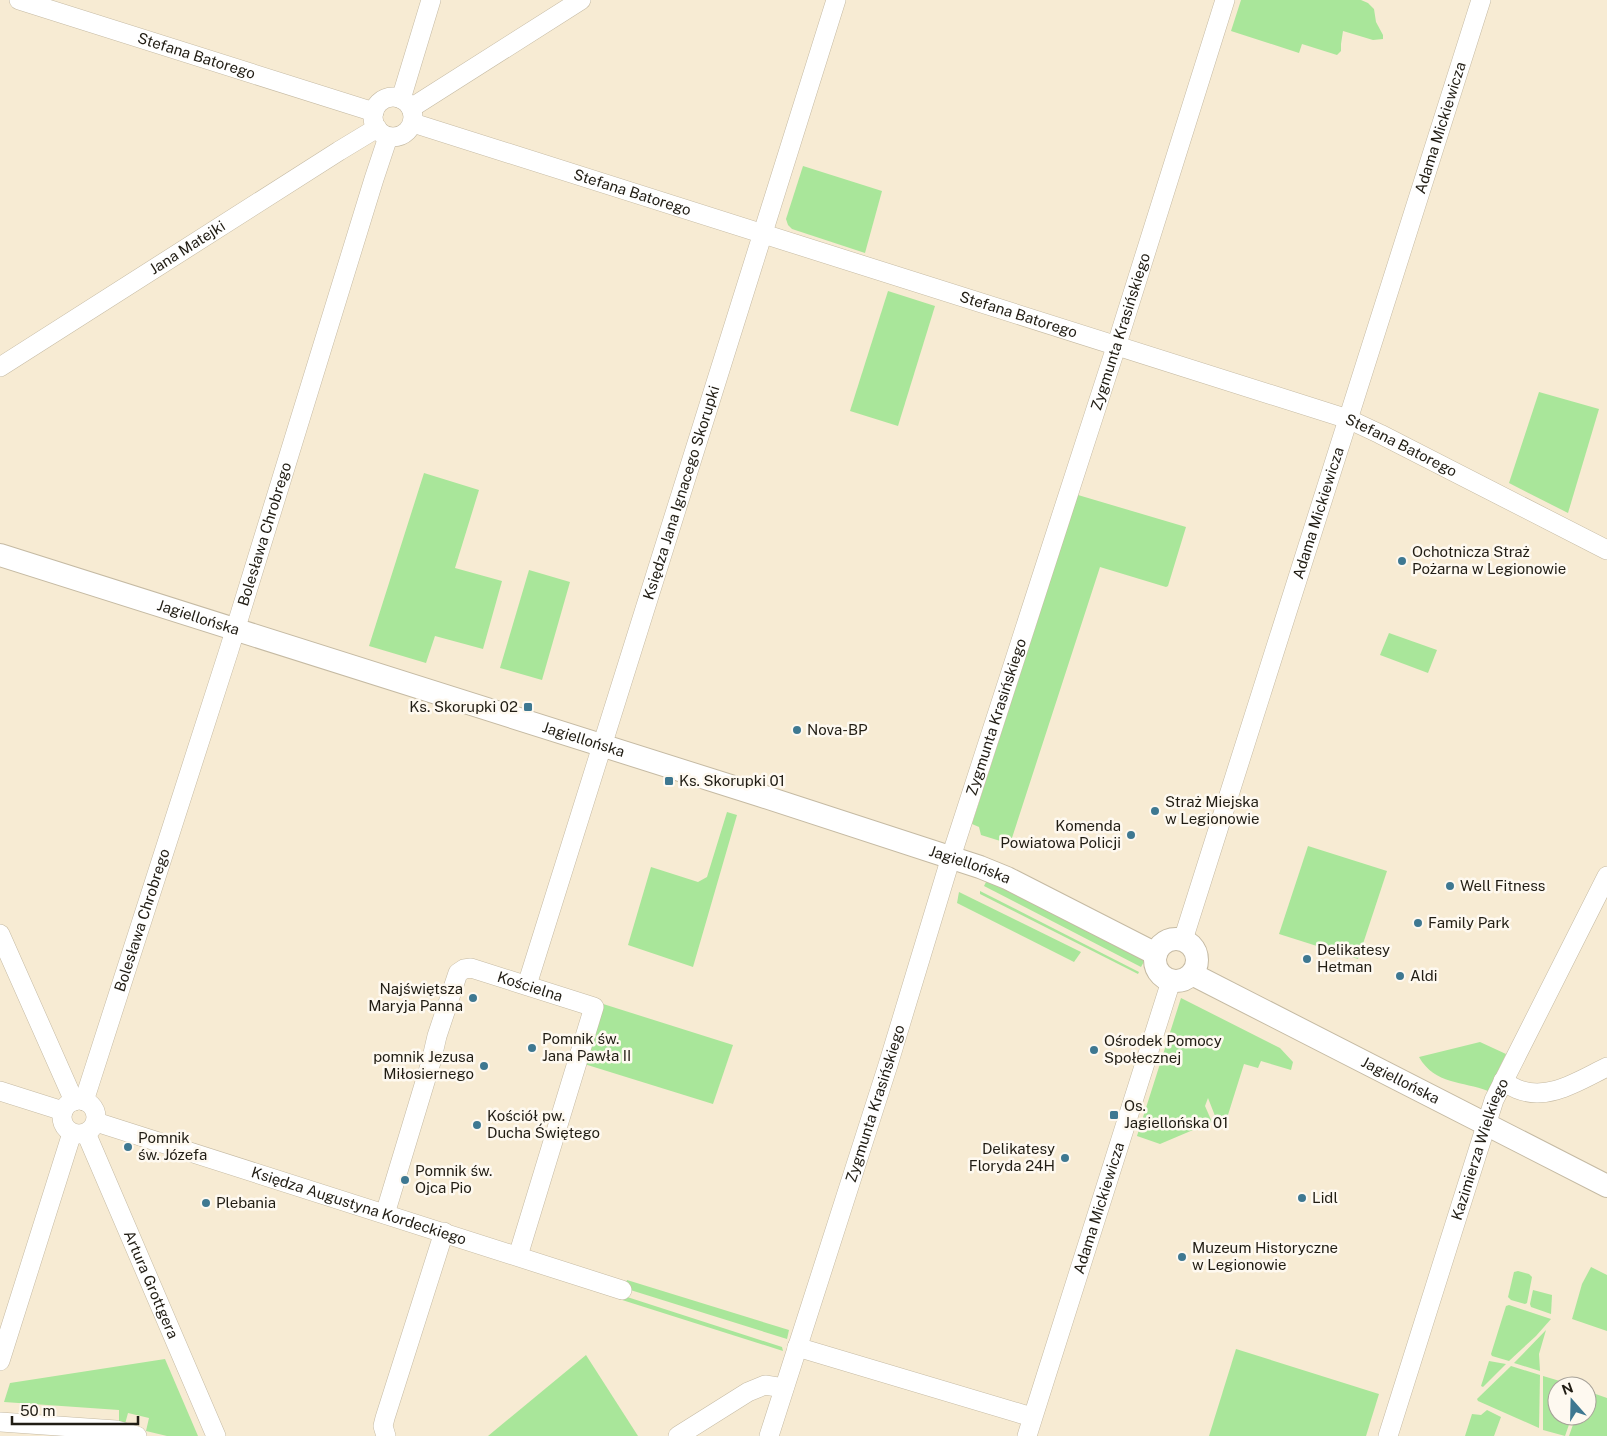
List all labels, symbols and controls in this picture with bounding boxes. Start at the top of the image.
street label: Stefana Batorego [136,29,257,82]
street label: Adama Mickiewicza [1411,60,1469,196]
street label: Stefana Batorego [571,165,693,219]
street label: Jana Matejki [146,217,228,278]
street label: Zygmunta Krasińskiego [1087,251,1153,412]
street label: Stefana Batorego [958,288,1079,341]
street label: Księdza Jana Ignacego Skorupki [639,383,723,602]
street label: Stefana Batorego [1343,410,1460,480]
street label: Adama Mickiewicza [1289,445,1347,581]
street label: Bolesława Chrobrego [234,460,294,608]
place label: Ochotnicza Straż Pożarna w Legionowie [1412,543,1566,577]
marker: Ochotnicza Straż Pożarna w Legionowie [1396,555,1408,567]
street label: Jagiellońska [155,596,242,638]
street label: Zygmunta Krasińskiego [962,636,1029,798]
place label: Ks. Skorupki 02 [409,698,518,715]
marker: Ks. Skorupki 02 [522,701,534,713]
street label: Jagiellońska [540,718,627,760]
place label: Nova-BP [807,721,868,738]
marker: Nova-BP [791,724,803,736]
place label: Ks. Skorupki 01 [679,772,785,789]
marker: Ks. Skorupki 01 [663,775,675,787]
place label: Straż Miejska w Legionowie [1165,793,1260,827]
marker: Straż Miejska w Legionowie [1149,805,1161,817]
place label: Komenda Powiatowa Policji [1000,817,1121,851]
marker: Komenda Powiatowa Policji [1125,829,1137,841]
street label: Jagiellońska [927,842,1013,887]
street label: Bolesława Chrobrego [111,846,173,994]
place label: Well Fitness [1460,877,1545,894]
marker: Well Fitness [1444,880,1456,892]
place label: Family Park [1428,914,1510,931]
marker: Family Park [1412,917,1424,929]
place label: Delikatesy Hetman [1317,941,1390,975]
marker: Delikatesy Hetman [1301,953,1313,965]
place label: Aldi [1410,967,1438,984]
street label: Kościelna [495,968,565,1005]
marker: Aldi [1394,970,1406,982]
place label: Najświętsza Maryja Panna [368,980,463,1014]
marker: Najświętsza Maryja Panna [467,992,479,1004]
street label: Zygmunta Krasińskiego [842,1023,908,1184]
place label: Pomnik św. Jana Pawła II [542,1030,631,1064]
place label: Ośrodek Pomocy Społecznej [1104,1032,1222,1066]
marker: Pomnik św. Jana Pawła II [526,1042,538,1054]
marker: Ośrodek Pomocy Społecznej [1088,1044,1100,1056]
place label: pomnik Jezusa Miłosiernego [373,1048,474,1082]
street label: Jagiellońska [1359,1053,1443,1107]
marker: pomnik Jezusa Miłosiernego [478,1060,490,1072]
street label: Kazimierza Wielkiego [1448,1075,1512,1222]
place label: Os. Jagiellońska 01 [1124,1097,1228,1131]
place label: Kościół pw. Ducha Świętego [487,1107,600,1141]
marker: Os. Jagiellońska 01 [1108,1109,1120,1121]
marker: Kościół pw. Ducha Świętego [471,1119,483,1131]
place label: Pomnik św. Józefa [138,1129,207,1163]
place label: Delikatesy Floryda 24H [969,1140,1055,1174]
street label: Adama Mickiewicza [1070,1140,1127,1276]
marker: Pomnik św. Józefa [122,1141,134,1153]
marker: Delikatesy Floryda 24H [1059,1152,1071,1164]
place label: Pomnik św. Ojca Pio [415,1162,492,1196]
street label: Księdza Augustyna Kordeckiego [249,1163,469,1248]
marker: Pomnik św. Ojca Pio [399,1174,411,1186]
place label: Lidl [1312,1189,1338,1206]
marker: Lidl [1296,1192,1308,1204]
place label: Plebania [216,1194,276,1211]
marker: Plebania [200,1197,212,1209]
street label: Artura Grottgera [121,1228,182,1341]
place label: Muzeum Historyczne w Legionowie [1192,1239,1338,1273]
marker: Muzeum Historyczne w Legionowie [1176,1251,1188,1263]
north arrow [1547,1376,1597,1426]
text: N [1560,1379,1575,1398]
scale bar [12,1394,139,1426]
text: 50 m [20,1402,55,1419]

